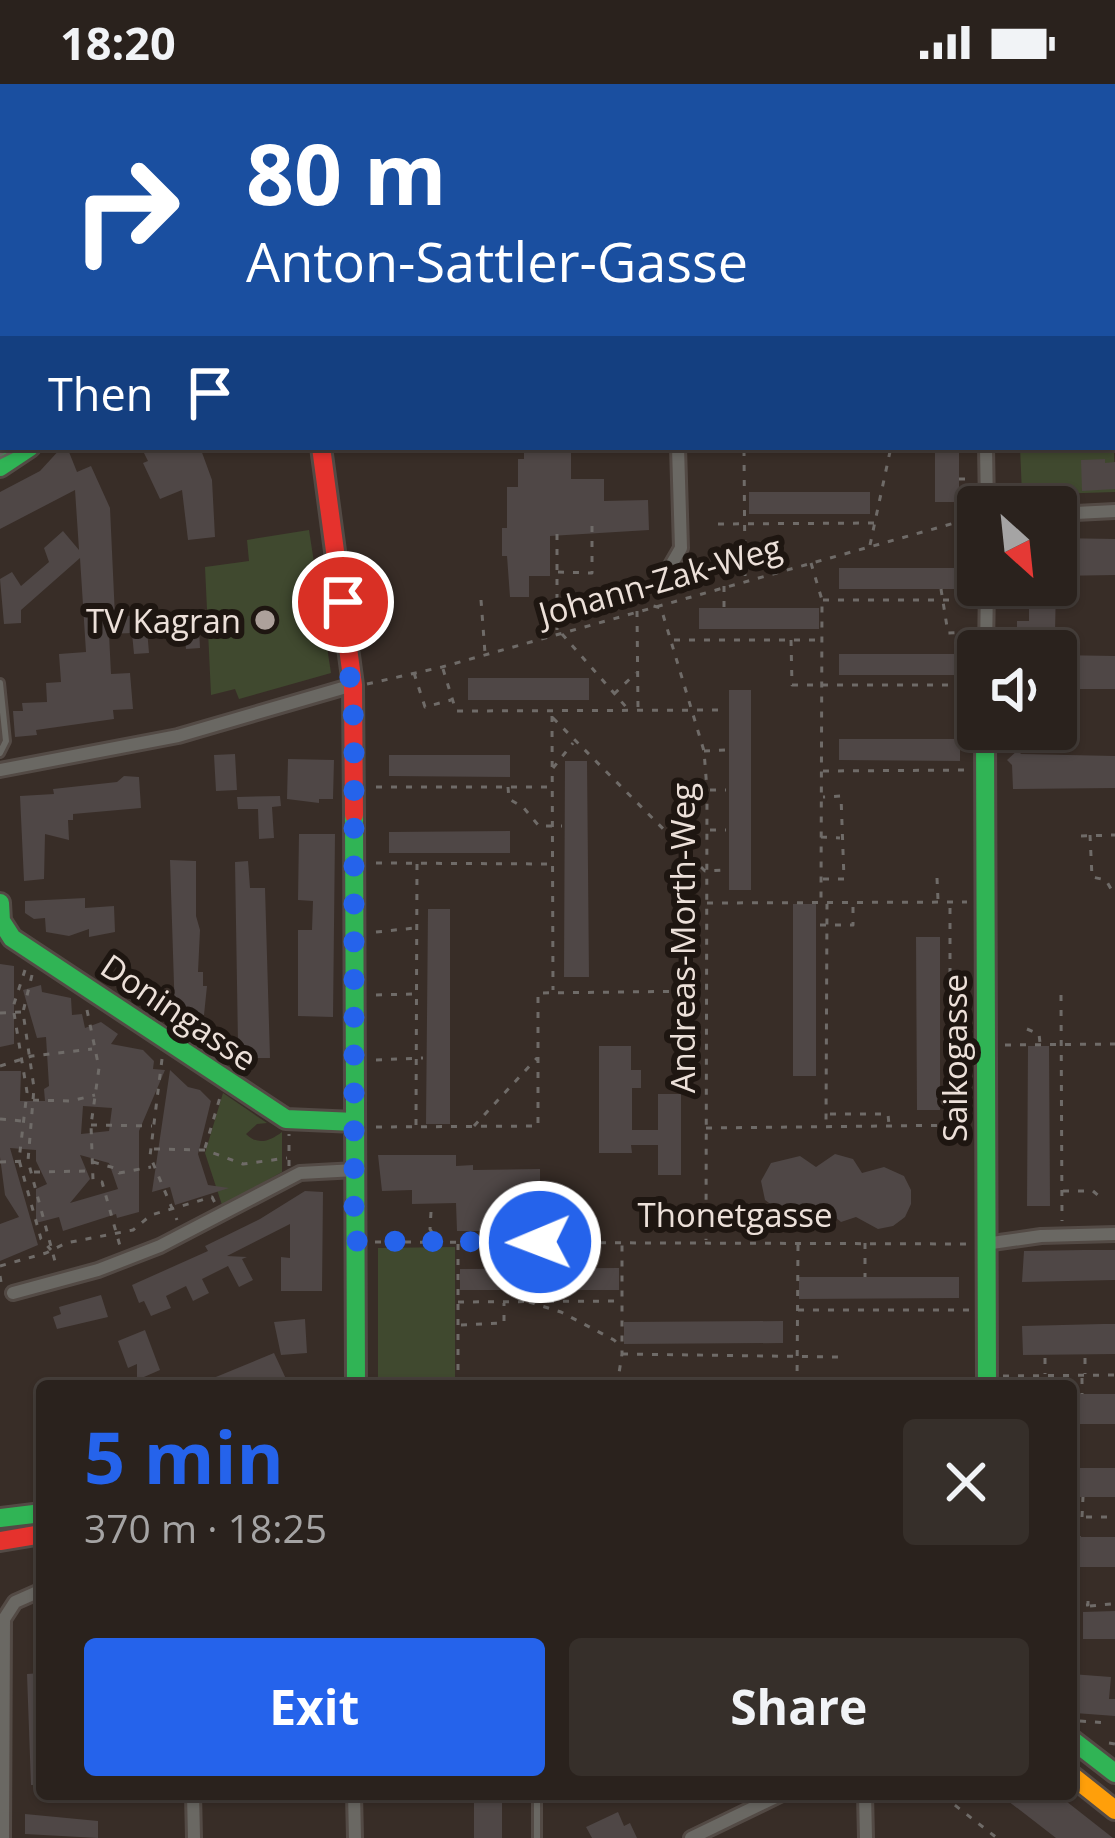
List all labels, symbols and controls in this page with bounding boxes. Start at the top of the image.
text: 18:20 [60,12,176,73]
text: 80 m [246,115,446,230]
icon: right [48,132,204,288]
text: Anton-Sattler-Gasse [246,224,748,298]
icon: arrive [177,360,243,426]
text: Then [48,363,153,424]
north arrow [957,486,1077,606]
map controls [957,486,1077,750]
street label: Johann-Zak-Weg [531,524,787,637]
pin [292,551,394,653]
icon: arrive [310,569,376,635]
place label: TV Kagran [86,598,241,643]
marker: TV Kagran [252,607,278,633]
button: sound [957,630,1077,750]
street label: Andreas-Morth-Weg [660,783,705,1093]
street label: Doningasse [92,943,266,1081]
street label: Saikogasse [932,974,977,1142]
position arrow [477,1179,603,1305]
street label: Thonetgasse [637,1192,833,1237]
text: 5 min [84,1407,284,1505]
button: close [903,1419,1029,1545]
text: 370 m · 18:25 [84,1501,327,1554]
button: Exit [84,1638,545,1776]
button: Share [569,1638,1029,1776]

